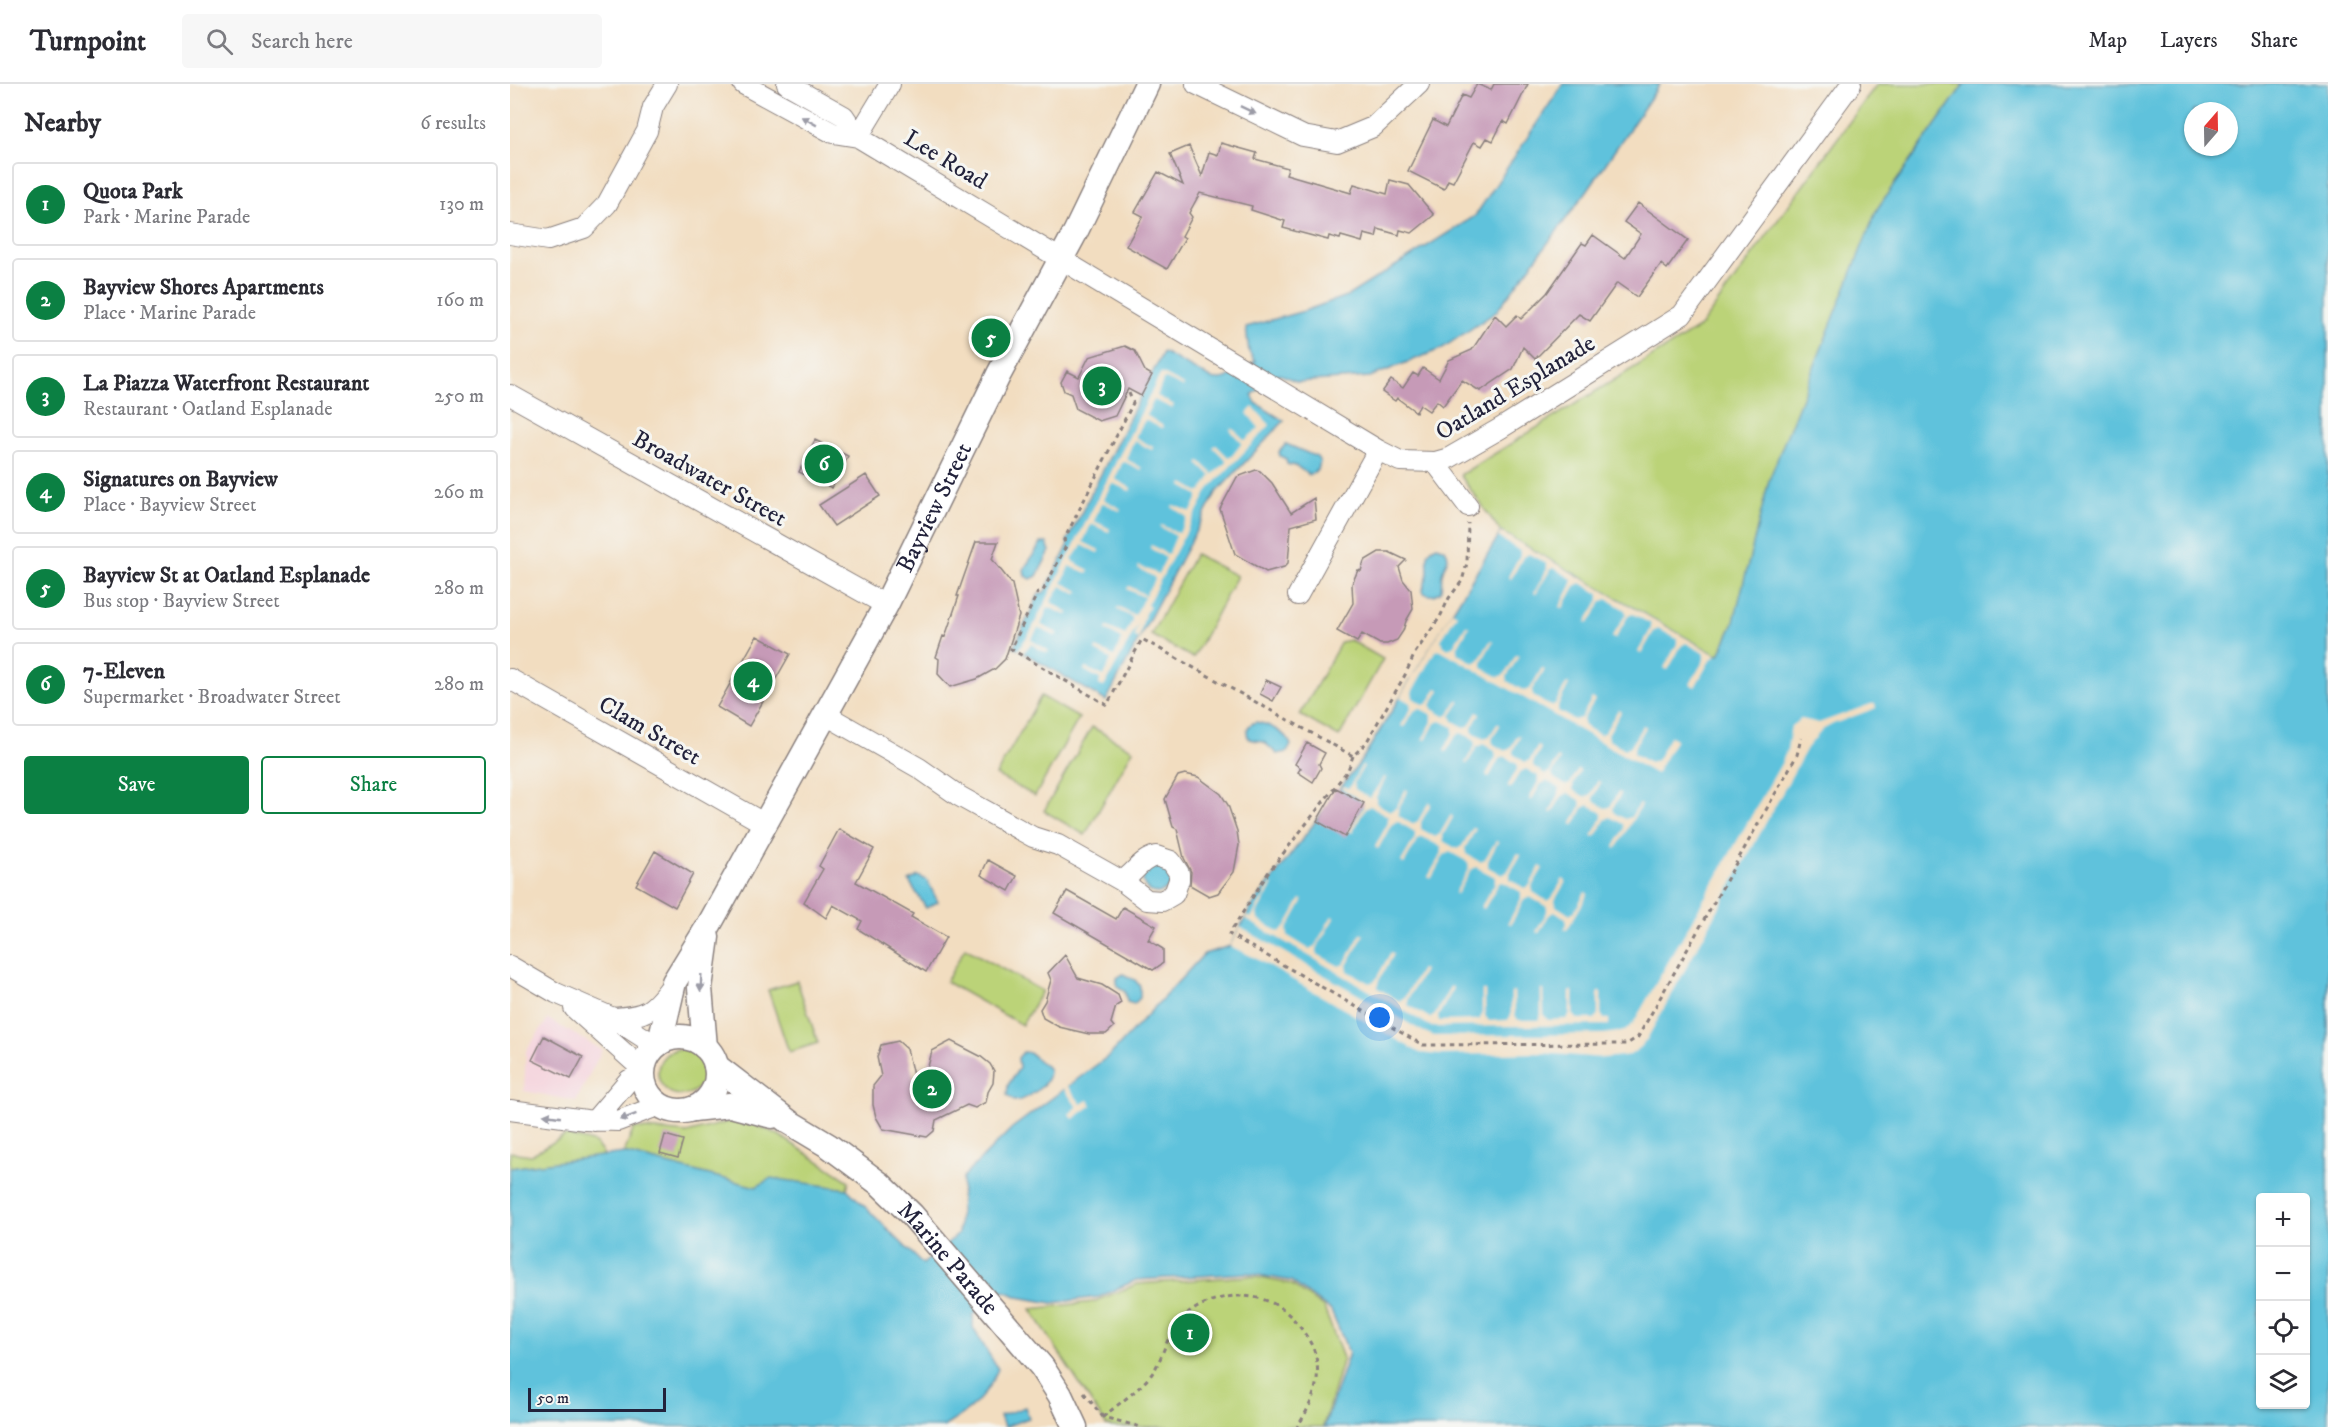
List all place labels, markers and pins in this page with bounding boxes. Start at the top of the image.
pin: 5 [972,316,1010,360]
pin: 3 [1082,364,1122,408]
pin: 6 [804,442,844,487]
pin: 4 [734,658,772,704]
pin: 2 [912,1066,952,1112]
pin: 1 [1170,1310,1210,1356]

